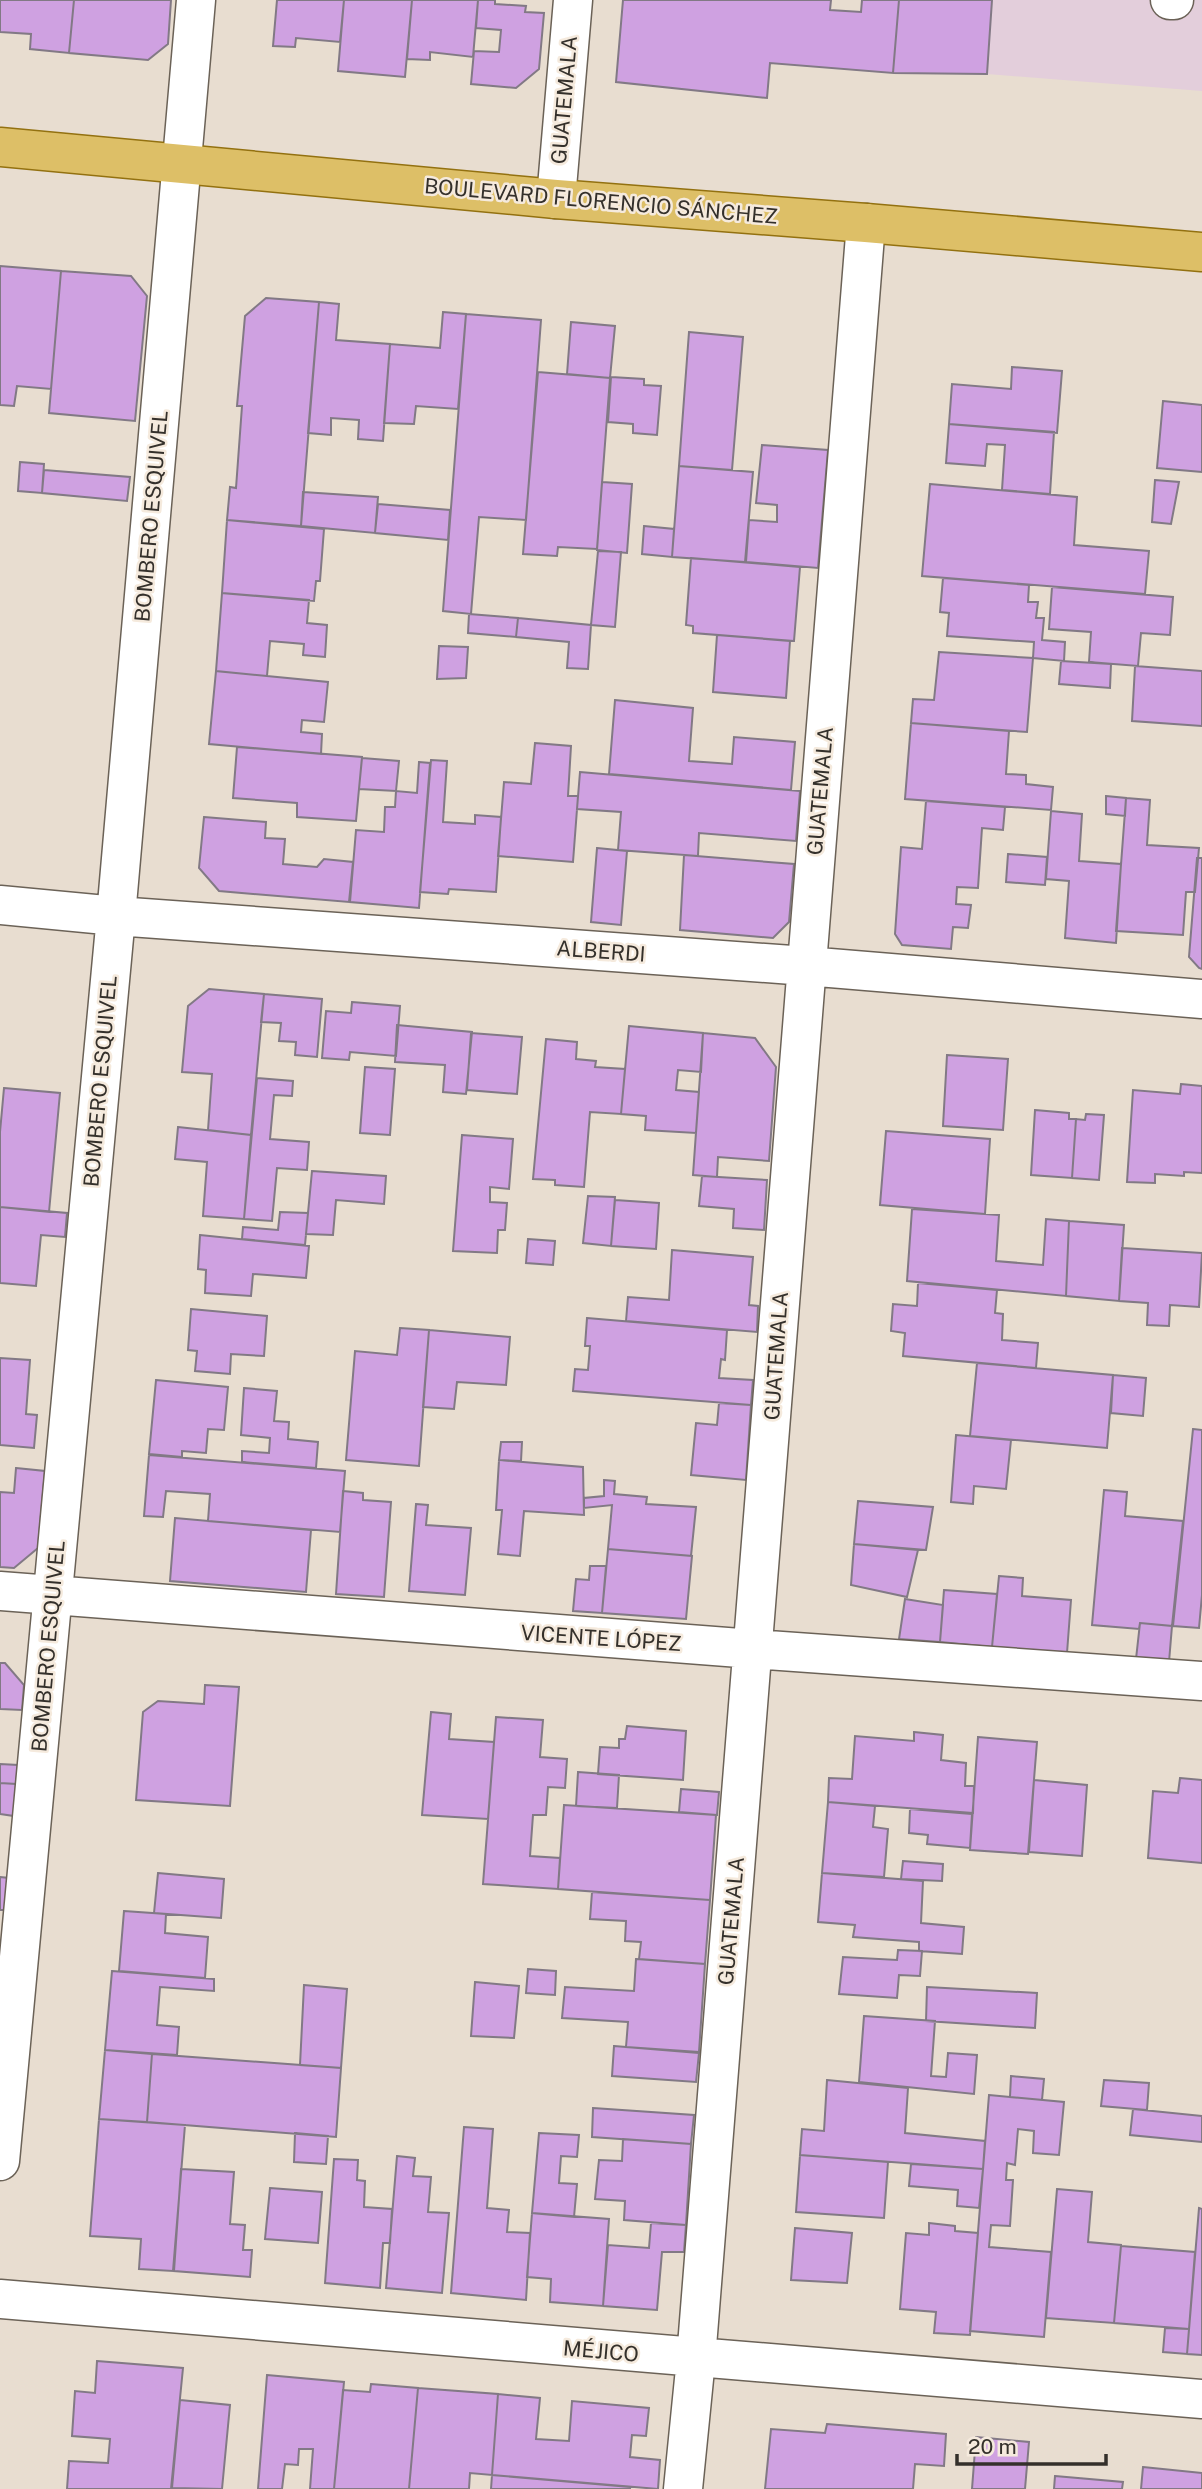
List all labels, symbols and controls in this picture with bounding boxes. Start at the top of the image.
street label: GUATEMALA [546,35,582,165]
street label: BOULEVARD FLORENCIO SÁNCHEZ [423,173,779,229]
street label: BOMBERO ESQUIVEL [129,409,173,623]
street label: GUATEMALA [802,726,838,856]
street label: ALBERDI [556,935,646,967]
street label: BOMBERO ESQUIVEL [78,974,122,1188]
street label: GUATEMALA [759,1291,793,1421]
street label: BOMBERO ESQUIVEL [26,1539,70,1753]
street label: VICENTE LÓPEZ [520,1620,682,1656]
street label: GUATEMALA [713,1856,749,1986]
street label: MÉJICO [562,2335,640,2367]
scale bar [957,2422,1106,2466]
text: 20 m [968,2434,1017,2459]

